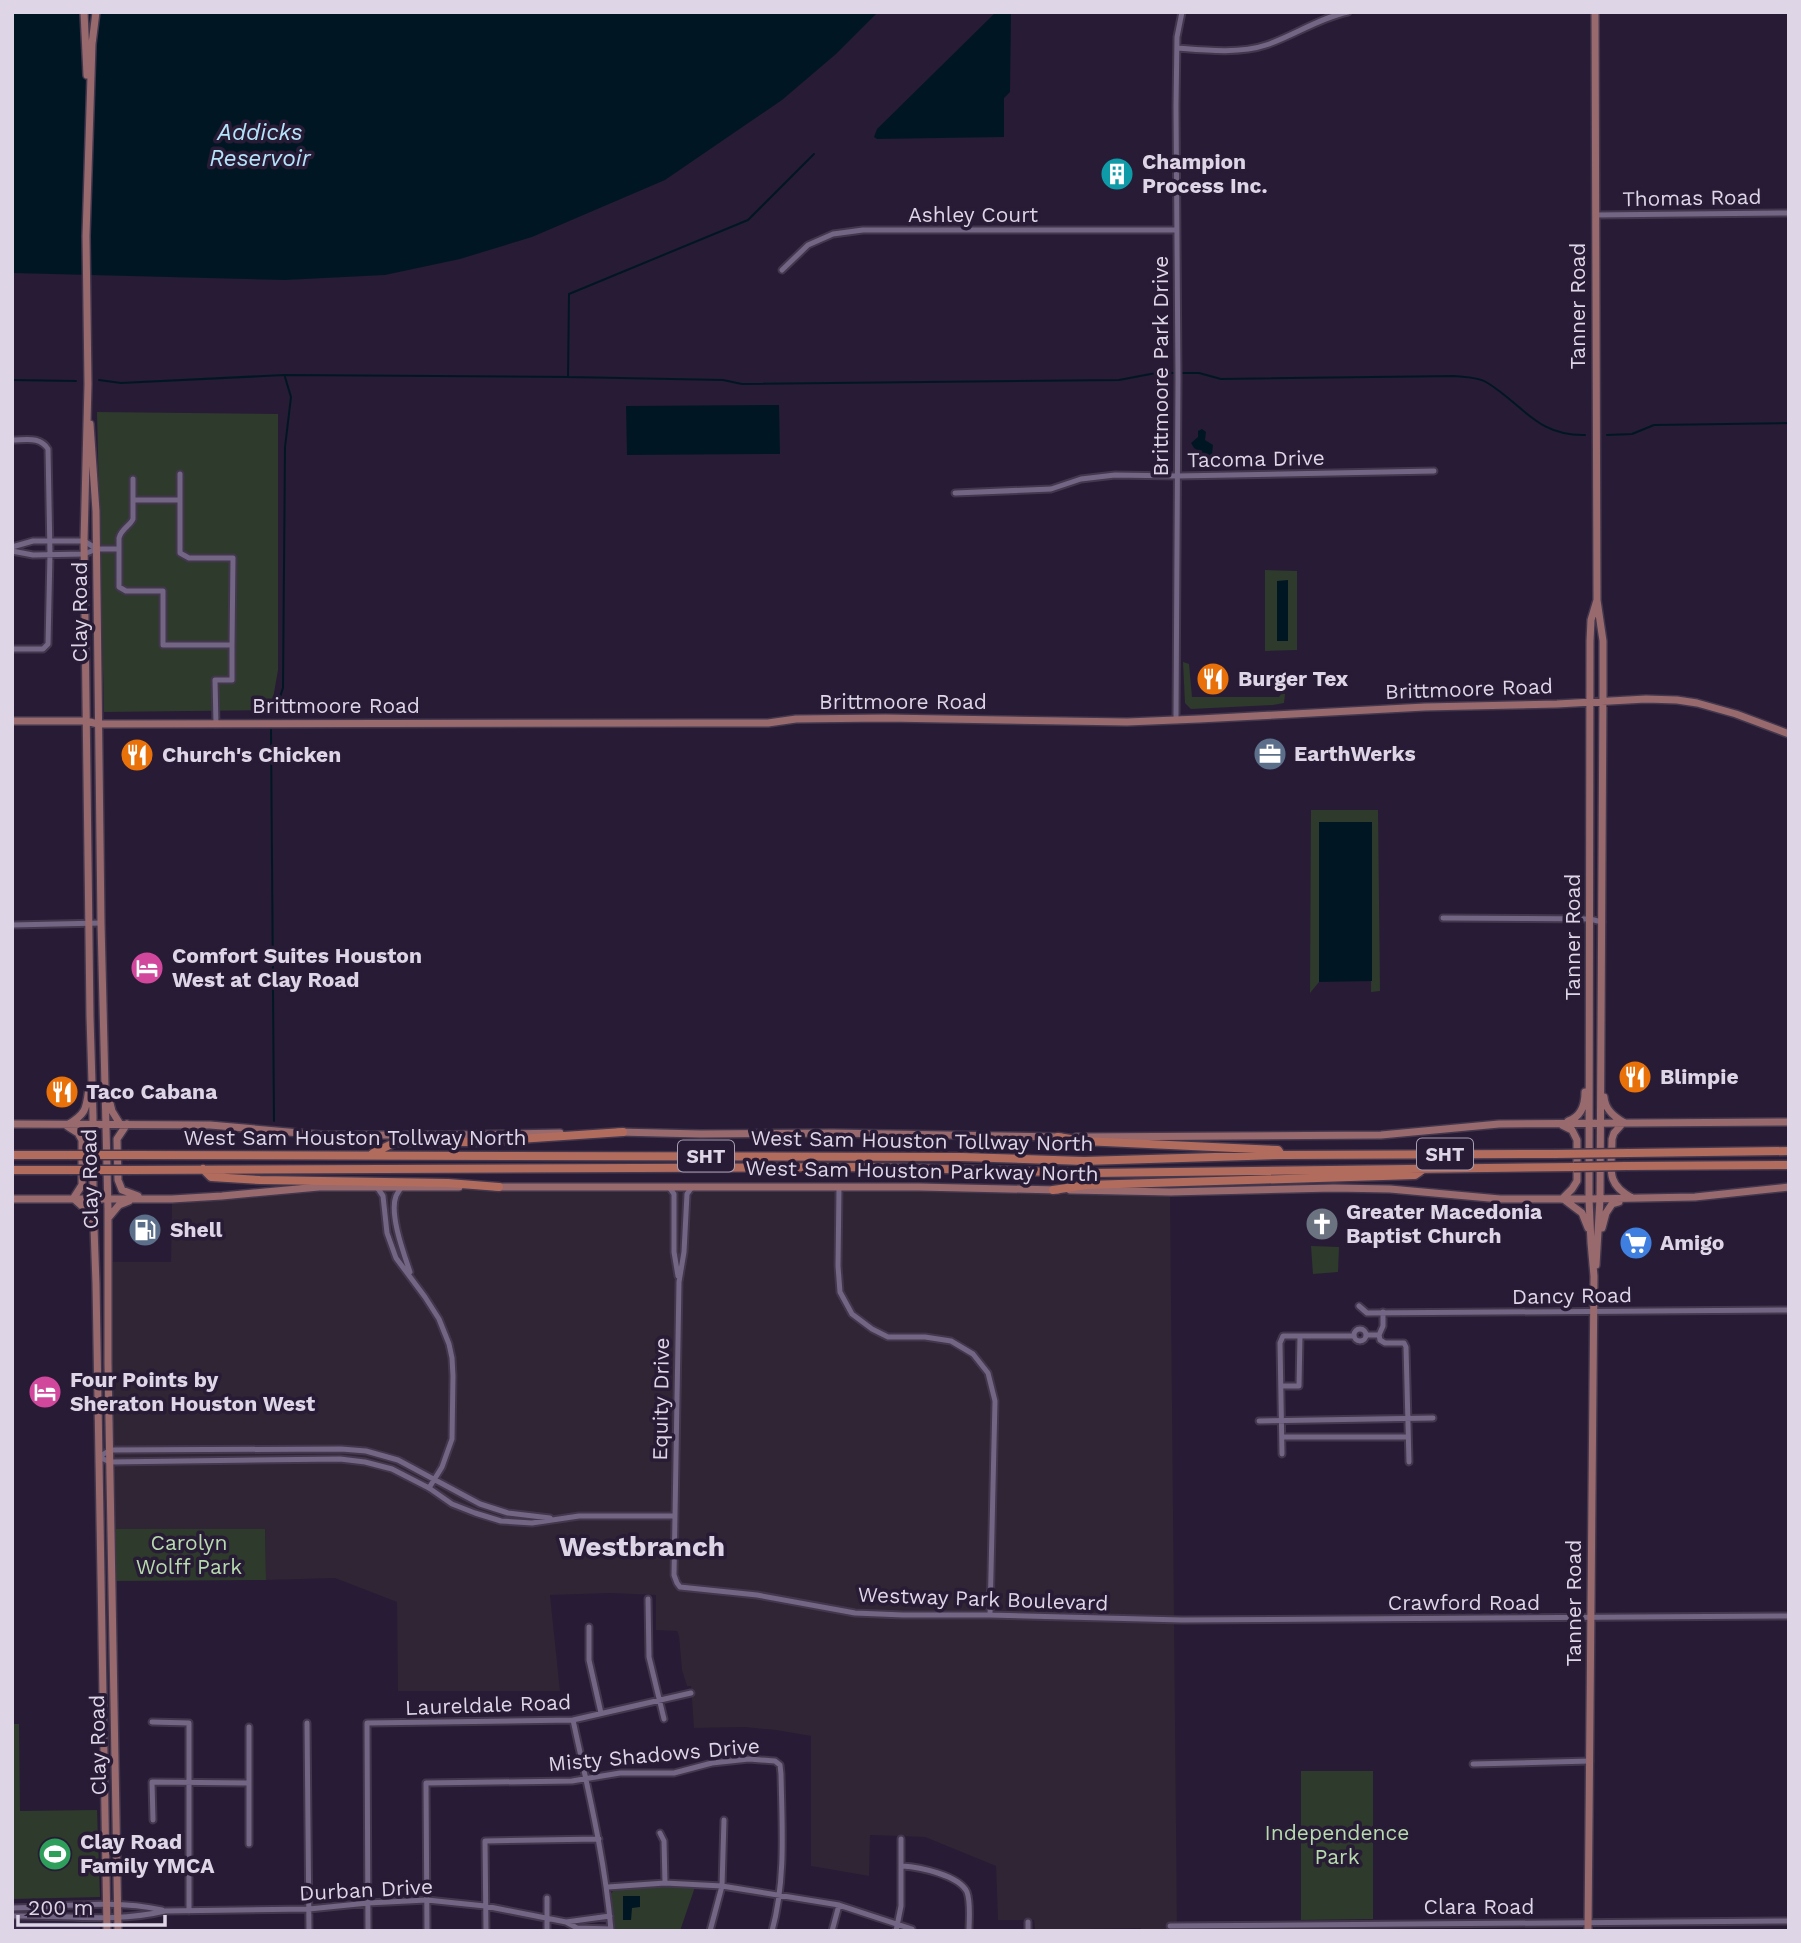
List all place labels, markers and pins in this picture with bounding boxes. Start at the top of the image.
place label: Champion Process Inc. [1142,149,1268,198]
building icon: Champion Process Inc. [1098,155,1136,193]
restaurant icon: Burger Tex [1194,660,1232,698]
place label: Burger Tex [1238,666,1349,691]
office icon: EarthWerks [1251,735,1289,773]
restaurant icon: Church's Chicken [118,736,156,774]
place label: EarthWerks [1294,741,1416,766]
place label: Church's Chicken [162,742,341,767]
place label: Comfort Suites Houston West at Clay Road [172,943,422,992]
hotel icon: Comfort Suites Houston West at Clay Road [128,949,166,987]
restaurant icon: Blimpie [1616,1058,1654,1096]
place label: Blimpie [1660,1064,1739,1089]
restaurant icon: Taco Cabana [43,1073,81,1111]
place label: Taco Cabana [86,1079,218,1104]
place label: Greater Macedonia Baptist Church [1346,1199,1543,1248]
church icon: Greater Macedonia Baptist Church [1303,1205,1341,1243]
fuel station icon: Shell [126,1211,164,1249]
place label: Shell [170,1217,223,1242]
supermarket icon: Amigo [1617,1224,1655,1262]
place label: Amigo [1660,1230,1724,1255]
place label: Four Points by Sheraton Houston West [70,1367,315,1416]
hotel icon: Four Points by Sheraton Houston West [26,1373,64,1411]
place label: Clay Road Family YMCA [80,1829,215,1878]
sports icon: Clay Road Family YMCA [36,1835,74,1873]

